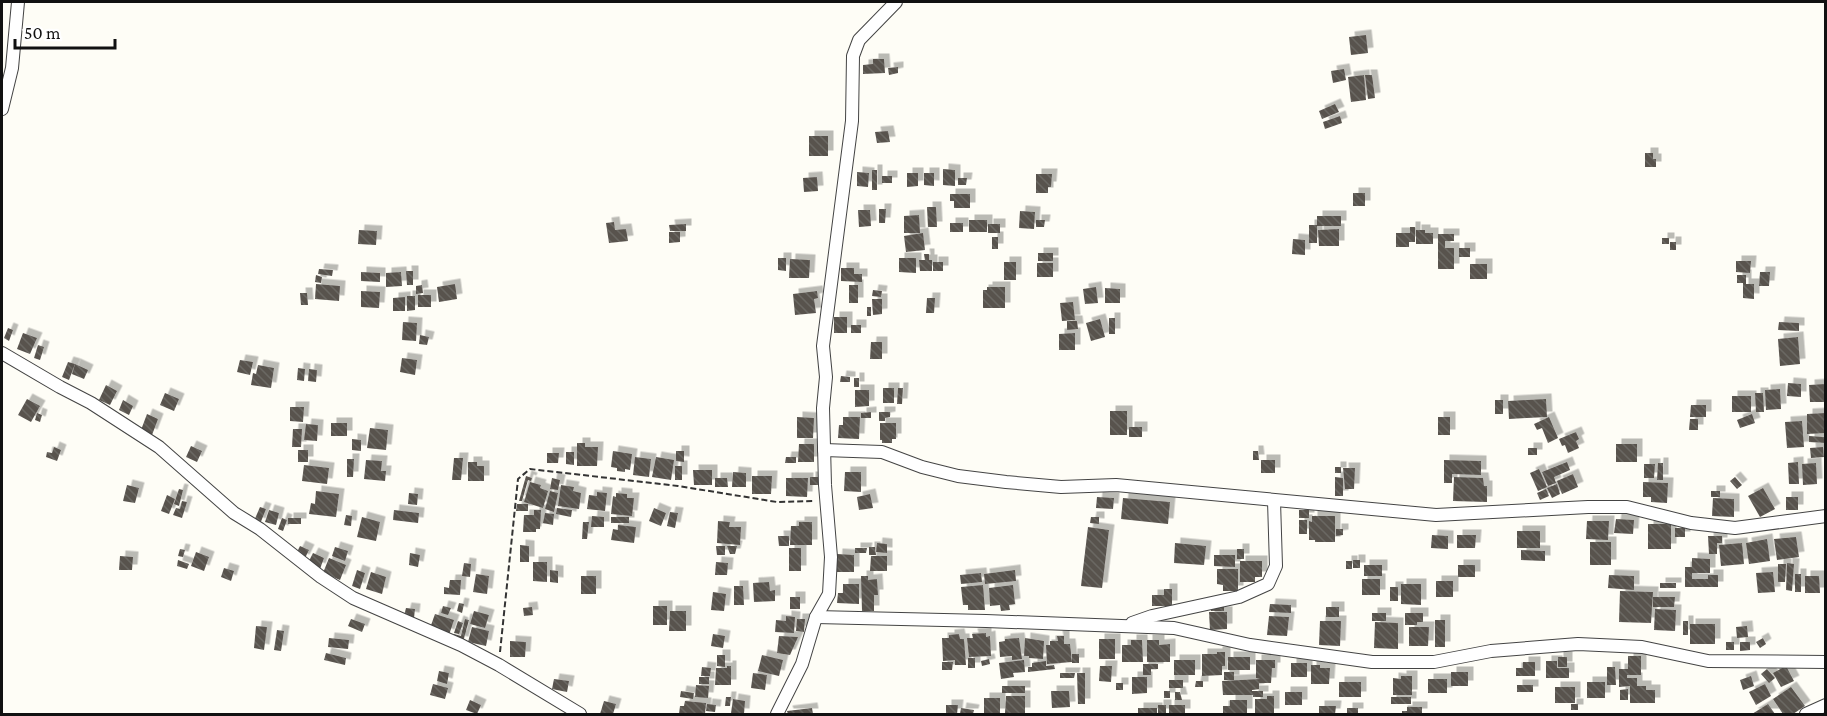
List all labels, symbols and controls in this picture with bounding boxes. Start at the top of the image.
scale bar [15,12,116,50]
text: 50 m [24,23,61,43]

